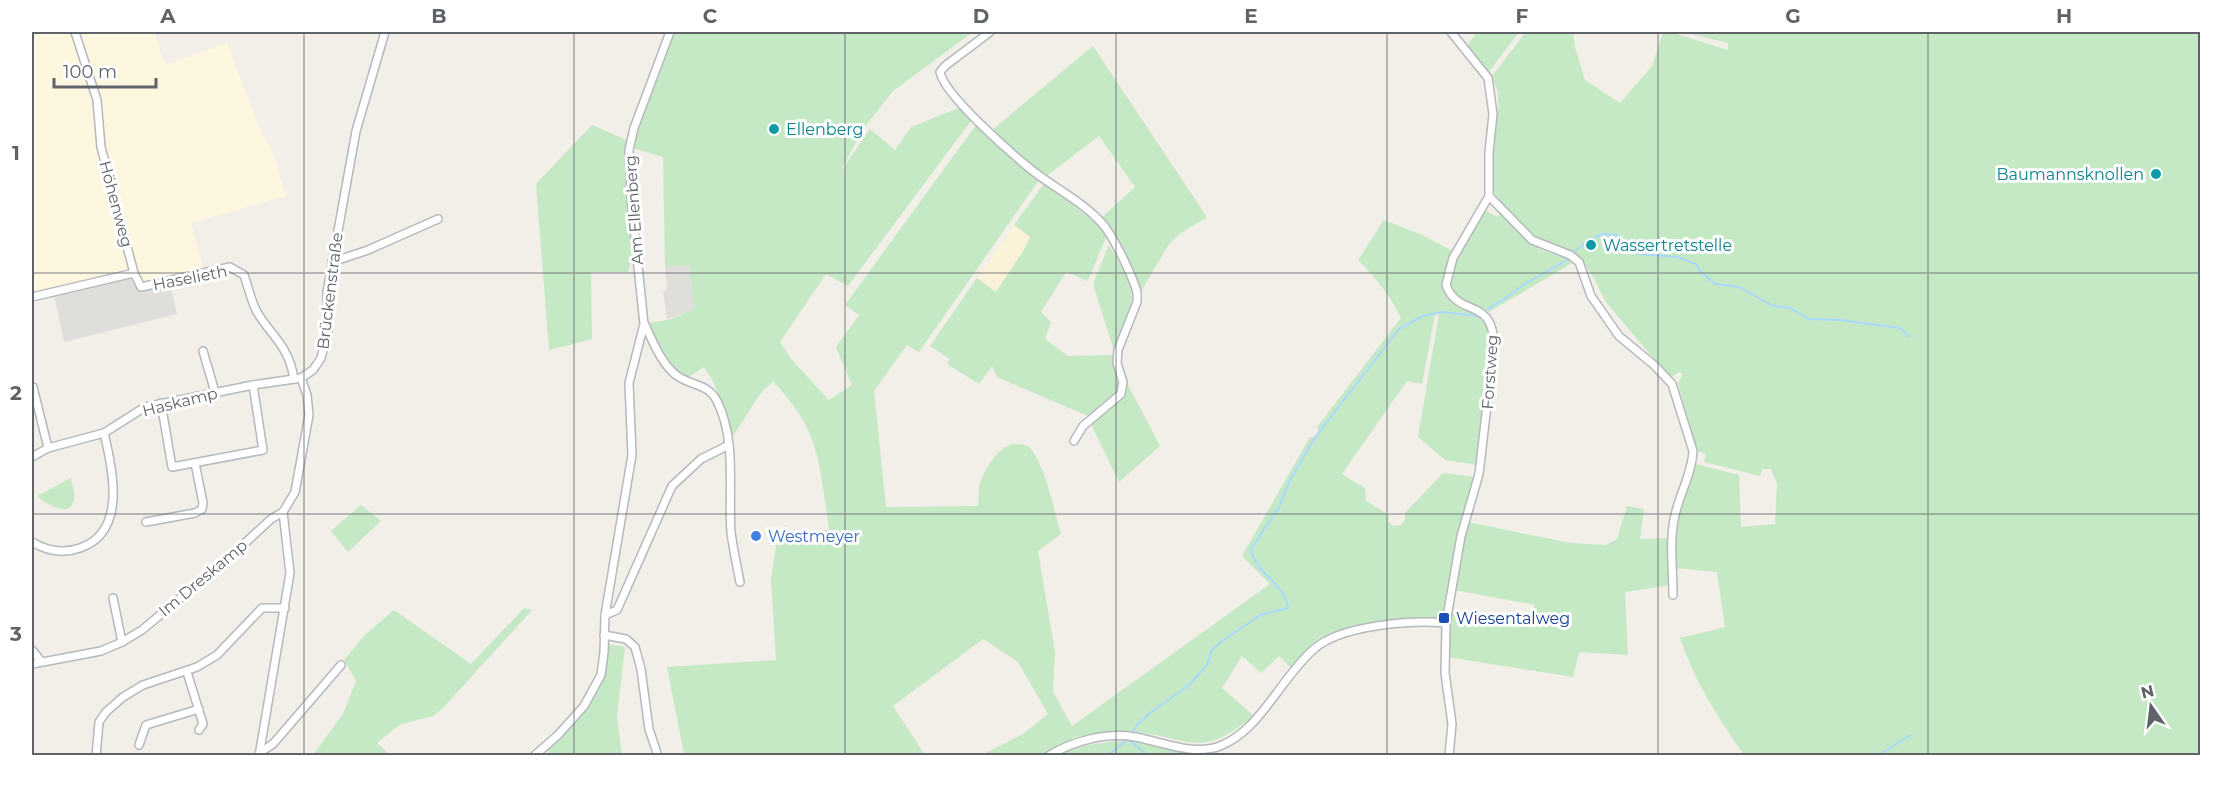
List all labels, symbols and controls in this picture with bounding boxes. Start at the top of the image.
text: A [159,4,176,28]
text: B [431,4,447,28]
text: C [703,4,718,28]
text: D [973,4,989,28]
text: E [1244,4,1258,28]
text: F [1516,4,1529,28]
text: G [1785,4,1801,28]
text: H [2056,4,2072,28]
scale bar [54,51,156,89]
text: 100 m [63,61,117,83]
place label: Ellenberg [786,120,863,139]
marker: Ellenberg [767,122,781,136]
text: 1 [12,141,20,165]
street label: Am Ellenberg [621,154,647,266]
street label: Höhenweg [95,159,137,249]
place label: Baumannsknollen [1997,165,2144,184]
marker: Baumannsknollen [2149,167,2163,181]
street label: Brückenstraße [313,231,347,351]
place label: Wassertretstelle [1603,236,1732,255]
marker: Wassertretstelle [1584,238,1598,252]
street label: Haselieth [151,261,229,295]
street label: Forstweg [1478,334,1502,410]
text: 2 [10,381,22,405]
street label: Haskamp [140,383,220,421]
place label: Westmeyer [768,527,860,546]
marker: Westmeyer [749,529,763,543]
street label: Im Dreskamp [155,535,251,620]
place label: Wiesentalweg [1456,609,1570,628]
marker: Wiesentalweg [1437,611,1451,625]
text: 3 [9,622,22,646]
north arrow [2121,676,2181,736]
text: N [2139,681,2156,703]

